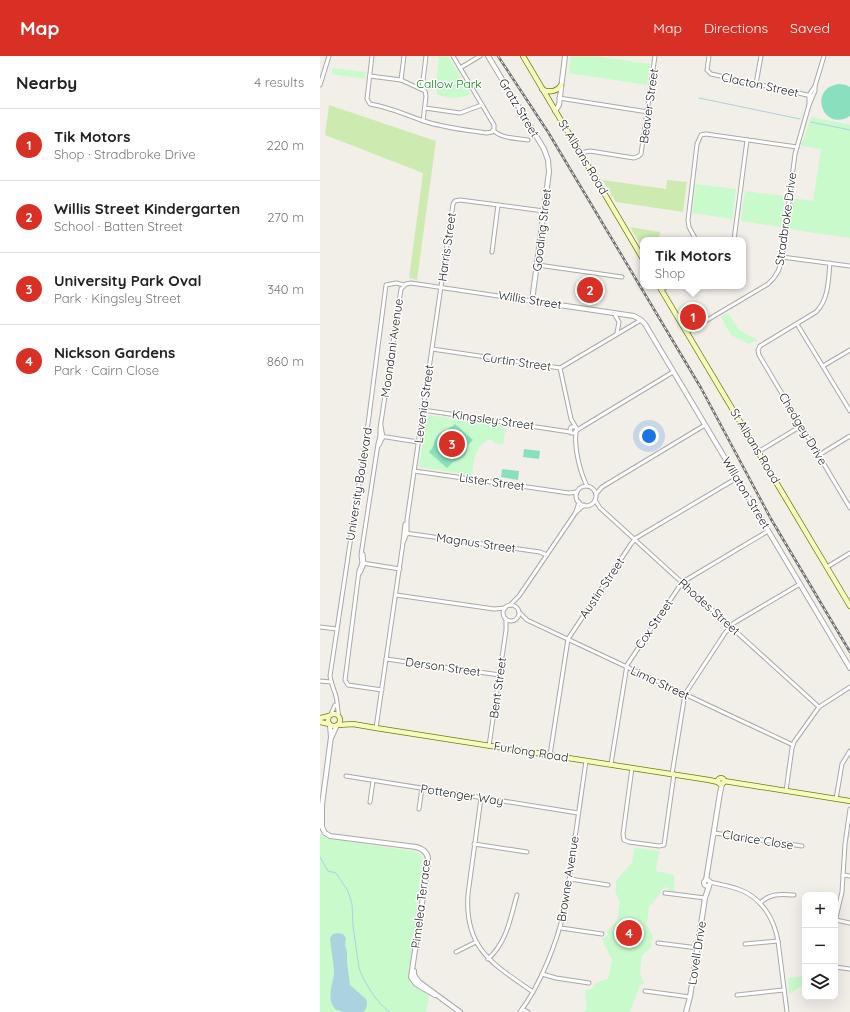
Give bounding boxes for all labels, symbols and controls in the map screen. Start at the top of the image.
text: Map [20,16,59,40]
text: Map [653,19,682,37]
text: Directions [704,19,768,37]
text: Saved [790,19,830,37]
street label: Beaver Street [636,67,661,144]
street label: Clacton Street [720,69,800,100]
text: Nearby [16,72,77,93]
text: 4 results [254,74,304,90]
park label: Callow Park [416,76,482,91]
street label: Gratz Street [496,76,543,140]
street label: St Albans Road [555,117,612,197]
text: Tik Motors [54,127,130,146]
text: 1 [26,137,32,153]
text: 220 m [266,137,304,153]
text: Shop · Stradbroke Drive [54,146,196,162]
street label: Stradbroke Drive [772,171,799,266]
street label: Gooding Street [529,188,554,272]
text: Willis Street Kindergarten [54,199,240,218]
text: 2 [25,209,33,225]
text: 270 m [267,209,304,225]
street label: Harris Street [434,212,459,282]
text: School · Batten Street [54,218,183,234]
popup [640,237,746,289]
text: Tik Motors [655,246,731,265]
text: Shop [655,265,685,281]
text: University Park Oval [54,271,202,290]
pin: 2 [577,275,603,305]
text: 3 [26,281,32,297]
text: 340 m [267,281,304,297]
street label: Willis Street [497,287,563,312]
text: Park · Kingsley Street [54,290,181,306]
street label: Moondani Avenue [377,297,406,398]
pin: 1 [680,302,706,332]
text: Nickson Gardens [54,343,175,362]
street label: Curtin Street [482,349,552,374]
text: 4 [25,353,33,369]
text: 860 m [267,353,304,369]
text: Park · Cairn Close [54,362,159,378]
street label: Levenia Street [411,364,436,444]
street label: Chedgey Drive [776,390,831,468]
street label: Kingsley Street [451,406,535,433]
street label: St Albans Road [727,406,784,486]
street label: University Boulevard [342,426,375,542]
your location [639,426,659,446]
pin: 3 [439,429,465,459]
street label: Willaton Street [719,454,774,531]
street label: Lister Street [458,469,526,494]
street label: Magnus Street [435,530,517,556]
street label: Austin Street [576,555,627,621]
street label: Rhodes Street [675,575,743,638]
street label: Cox Street [631,596,676,651]
street label: Derson Street [404,654,482,679]
street label: Bent Street [486,656,509,720]
street label: Lima Street [628,662,692,703]
street label: Furlong Road [493,738,569,765]
street label: Pottenger Way [420,781,505,808]
street label: Clarice Close [722,827,795,853]
street label: Browne Avenue [553,835,582,923]
street label: Pimelea Terrace [408,858,433,949]
map controls [802,892,838,1000]
button: + [802,892,838,928]
pin: 4 [616,918,642,948]
street label: Lovell Drive [684,920,709,986]
button: − [802,928,838,964]
button: layers [802,964,838,1000]

